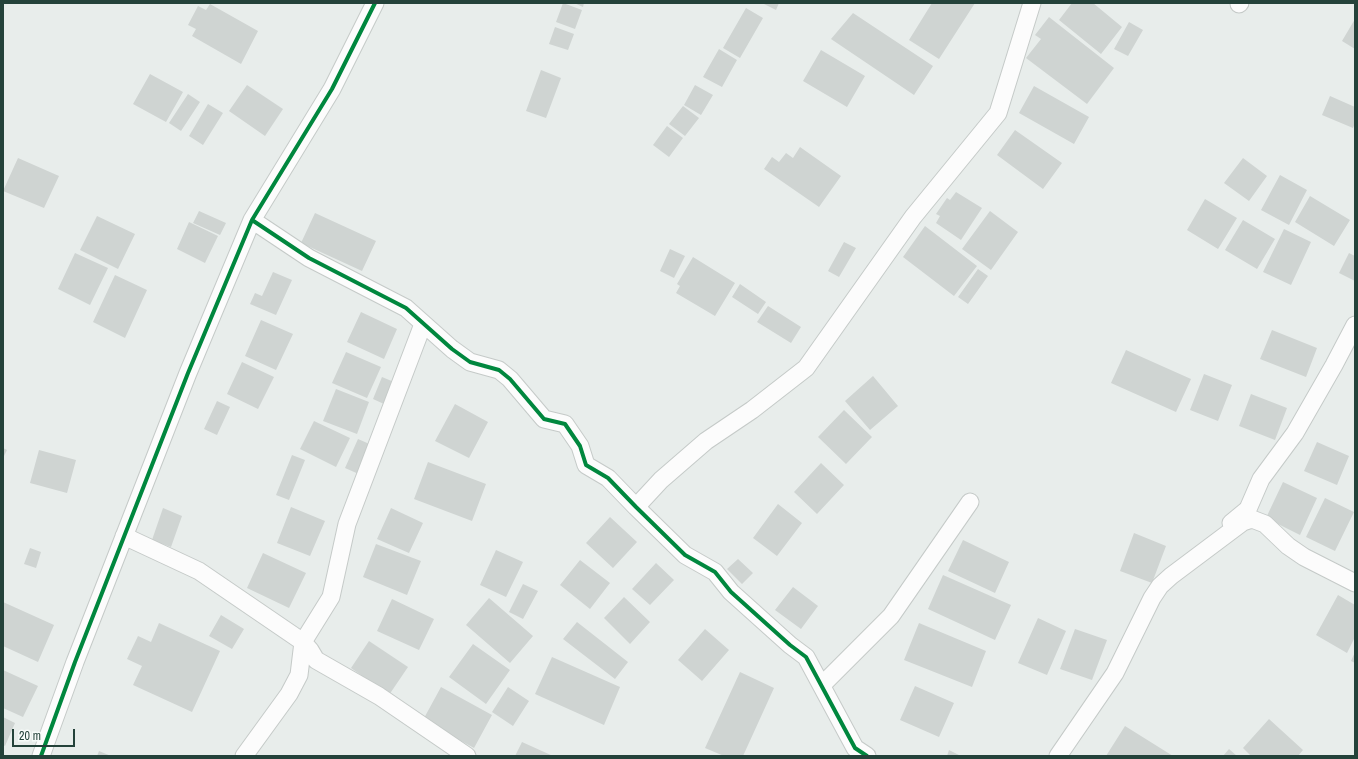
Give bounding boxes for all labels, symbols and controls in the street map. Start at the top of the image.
scale bar [14,721,77,747]
text: 20 m [19,728,41,744]

